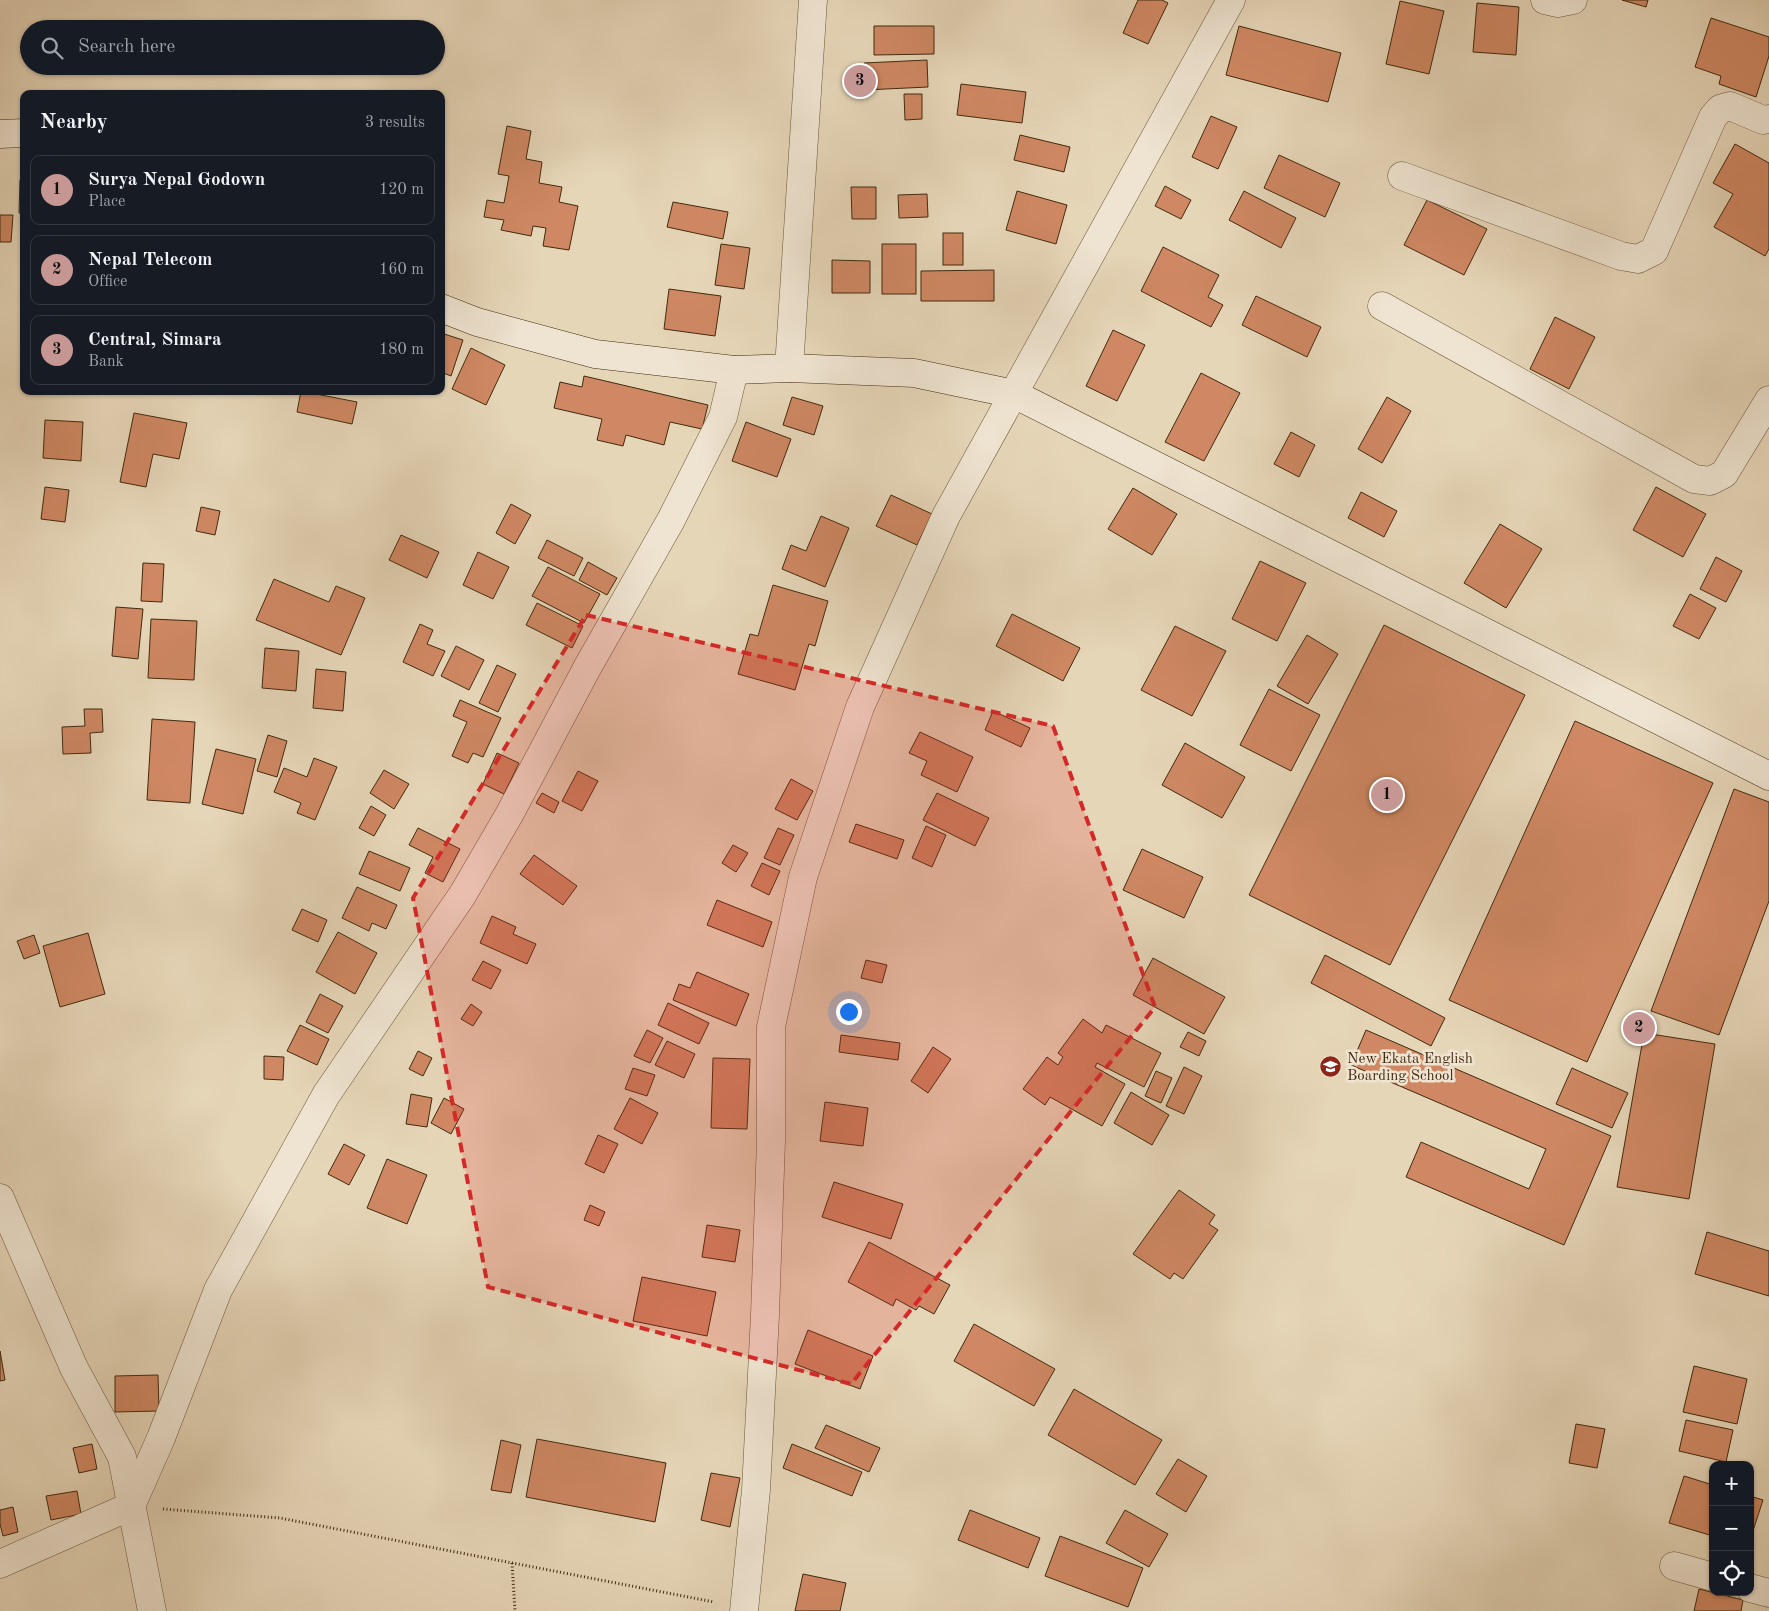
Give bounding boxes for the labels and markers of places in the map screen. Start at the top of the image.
pin: 3 [844,62,876,100]
pin: 1 [1371,776,1403,814]
pin: 2 [1623,1009,1655,1047]
place label: New Ekata English Boarding School [1347,1052,1473,1084]
school or university icon: New Ekata English Boarding School [1319,1055,1343,1079]

